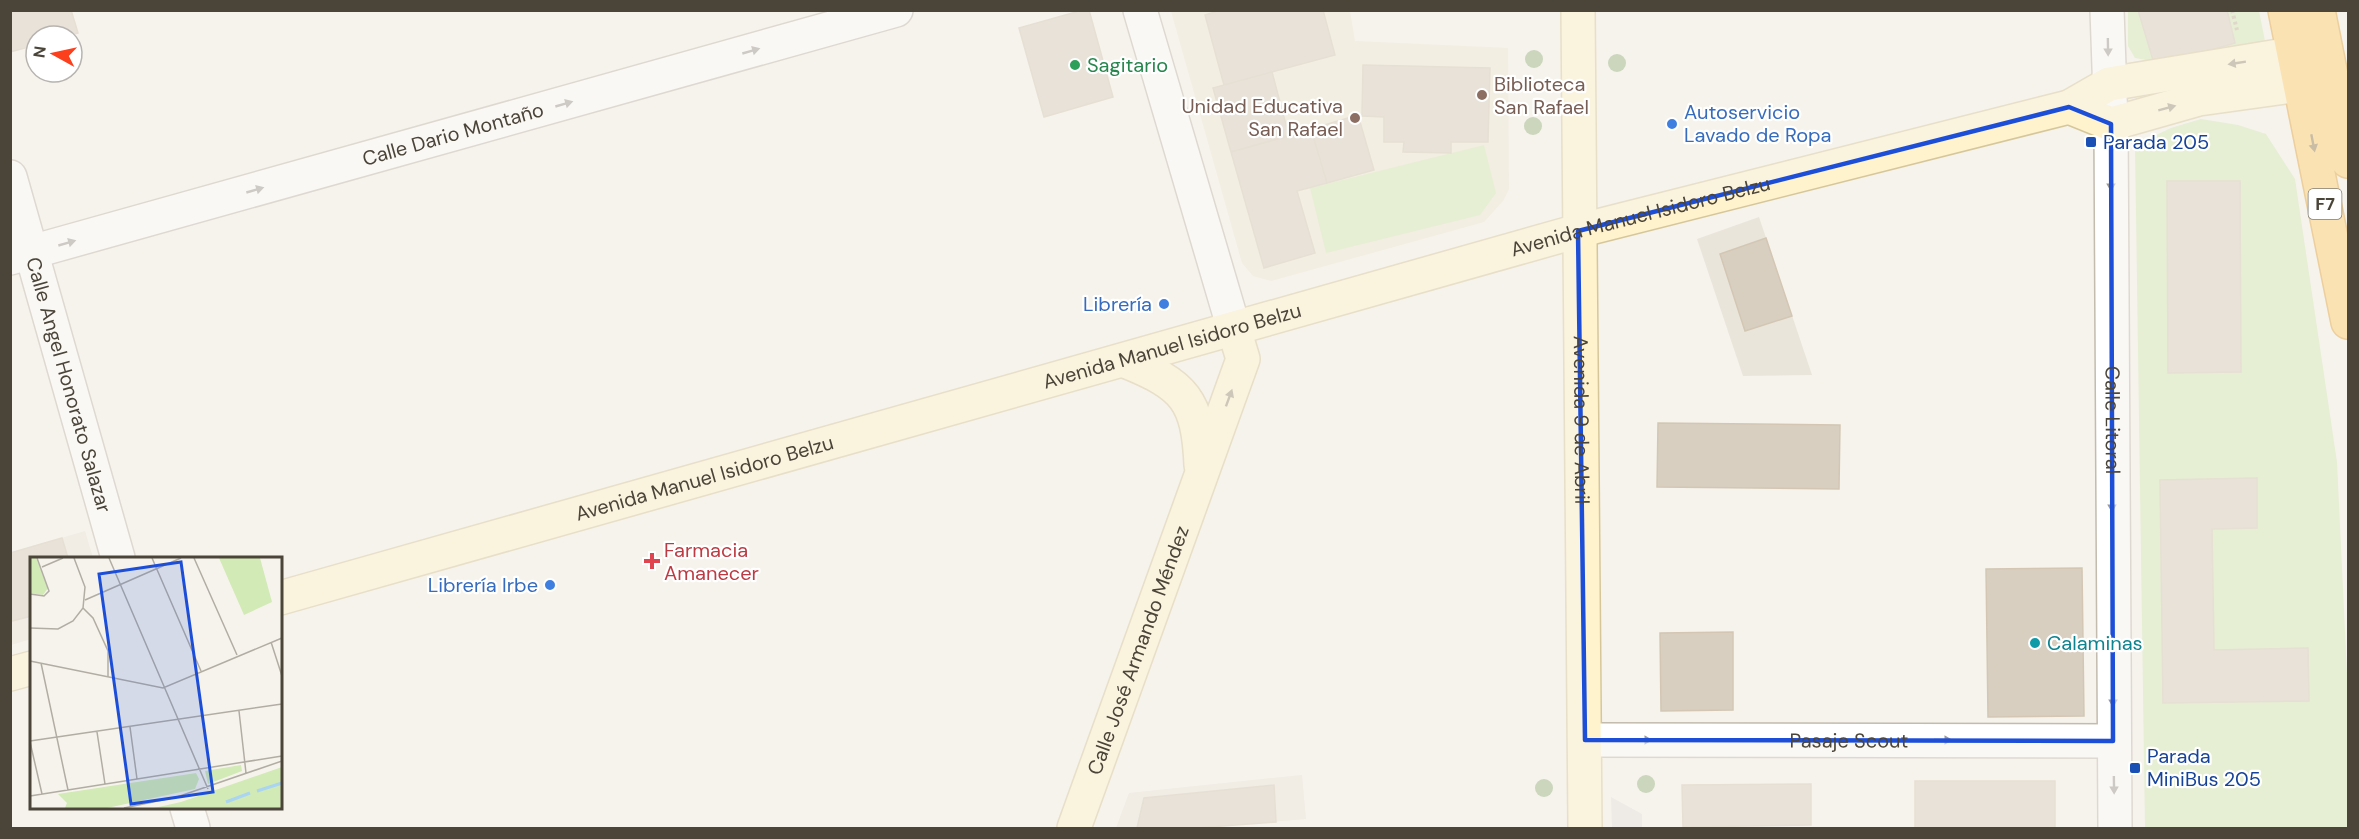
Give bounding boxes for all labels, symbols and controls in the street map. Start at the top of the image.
north arrow [24,24,84,84]
one-way arrow [2103,38,2113,57]
text: N [28,45,51,59]
one-way arrow [743,46,761,55]
place label: Sagitario [1087,52,1168,78]
marker: Sagitario [1068,58,1082,72]
one-way arrow [2227,59,2246,68]
place label: Biblioteca San Rafael [1494,71,1589,120]
marker: Biblioteca San Rafael [1475,88,1489,102]
place label: Unidad Educativa San Rafael [1181,93,1343,142]
street label: Calle Dario Montaño [359,96,547,172]
one-way arrow [555,98,573,108]
place label: Autoservicio Lavado de Ropa [1684,99,1831,148]
one-way arrow [2158,103,2176,112]
marker: Unidad Educativa San Rafael [1348,111,1362,125]
marker: Autoservicio Lavado de Ropa [1665,117,1679,131]
place label: Parada 205 [2103,129,2209,155]
one-way arrow [2309,134,2318,153]
marker: Parada 205 [2084,135,2098,149]
street label: Avenida Manuel Isidoro Belzu [1508,170,1773,262]
one-way arrow [2106,173,2116,192]
one-way arrow [246,185,264,194]
road number: F7 [2308,189,2342,219]
one-way arrow [58,237,76,247]
street label: Calle Angel Honorato Salazar [20,254,117,516]
place label: Librería [1083,291,1152,317]
street label: Avenida Manuel Isidoro Belzu [1040,297,1304,395]
marker: Librería [1157,297,1171,311]
street label: Avenida 9 de Abril [1568,336,1595,504]
street label: Calle Litoral [2099,366,2126,474]
one-way arrow [1224,389,1234,407]
street label: Avenida Manuel Isidoro Belzu [572,429,837,527]
one-way arrow [2107,494,2117,513]
street label: Calle José Armando Méndez [1081,522,1195,778]
place label: Farmacia Amanecer [664,537,759,586]
marker: Farmacia Amanecer [645,554,659,568]
inset map [30,557,282,809]
place label: Librería Irbe [428,572,538,598]
marker: Librería Irbe [543,578,557,592]
place label: Calaminas [2047,630,2143,656]
marker: Calaminas [2028,636,2042,650]
one-way arrow [2108,689,2118,708]
street label: Pasaje Scout [1790,727,1909,754]
one-way arrow [1634,735,1653,745]
one-way arrow [1934,735,1953,745]
place label: Parada MiniBus 205 [2147,743,2261,792]
marker: Parada MiniBus 205 [2128,761,2142,775]
one-way arrow [2110,775,2119,794]

